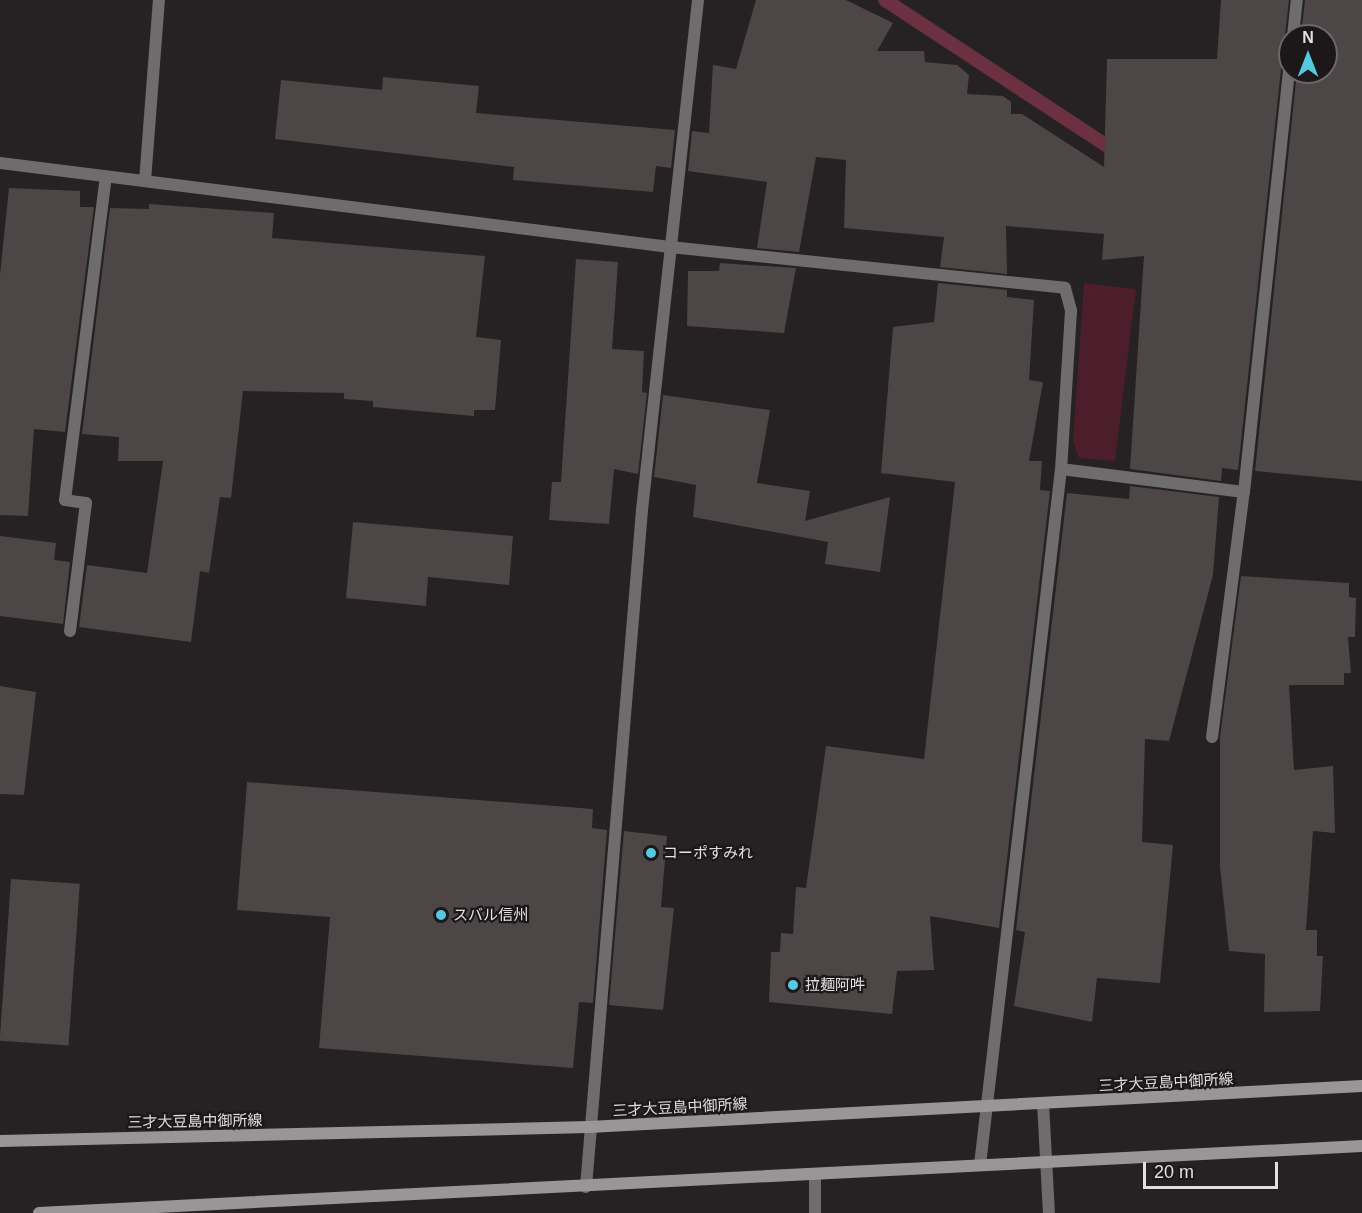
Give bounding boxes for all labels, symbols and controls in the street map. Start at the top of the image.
north arrow [1278,24,1338,84]
text: N [1302,29,1314,46]
place label: コーポすみれ [663,844,753,862]
marker: コーポすみれ [644,846,658,860]
place label: スバル信州 [453,906,528,924]
marker: スバル信州 [434,908,448,922]
place label: 拉麺阿吽 [805,976,865,994]
marker: 拉麺阿吽 [786,978,800,992]
street label: 三才大豆島中御所線 [1098,1069,1234,1095]
street label: 三才大豆島中御所線 [612,1094,748,1120]
street label: 三才大豆島中御所線 [127,1111,263,1131]
scale bar [1146,1150,1281,1188]
text: 20 m [1154,1162,1194,1182]

